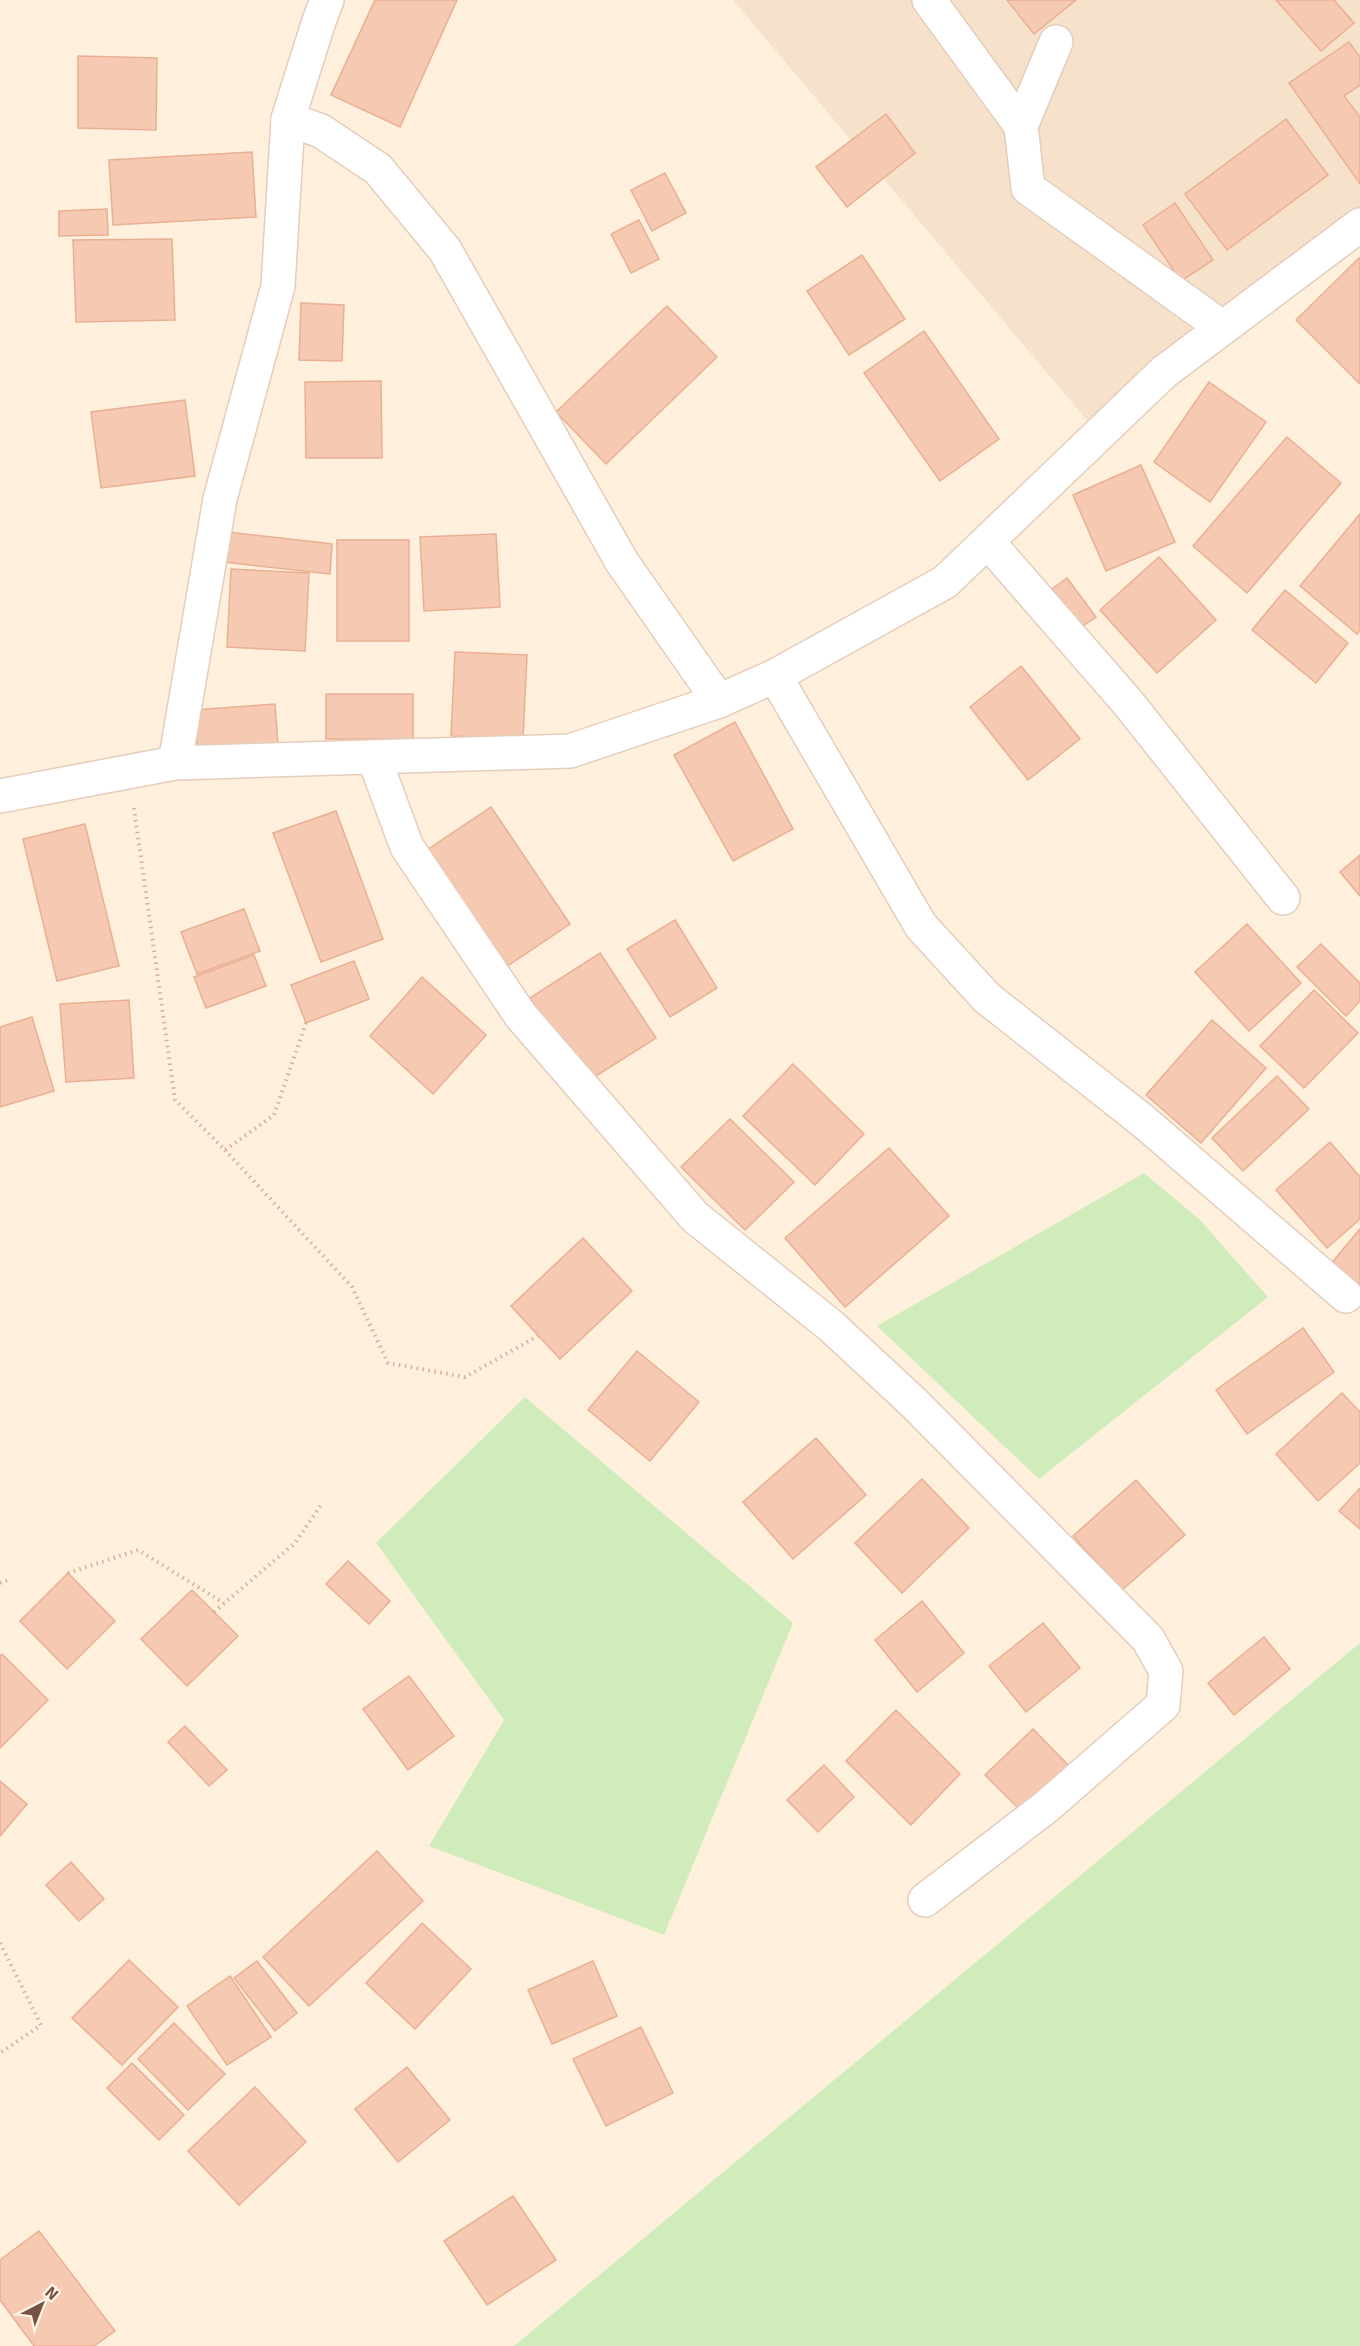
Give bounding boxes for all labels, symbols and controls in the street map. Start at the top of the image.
north arrow [12,2274,72,2334]
text: N [41,2282,62,2305]

